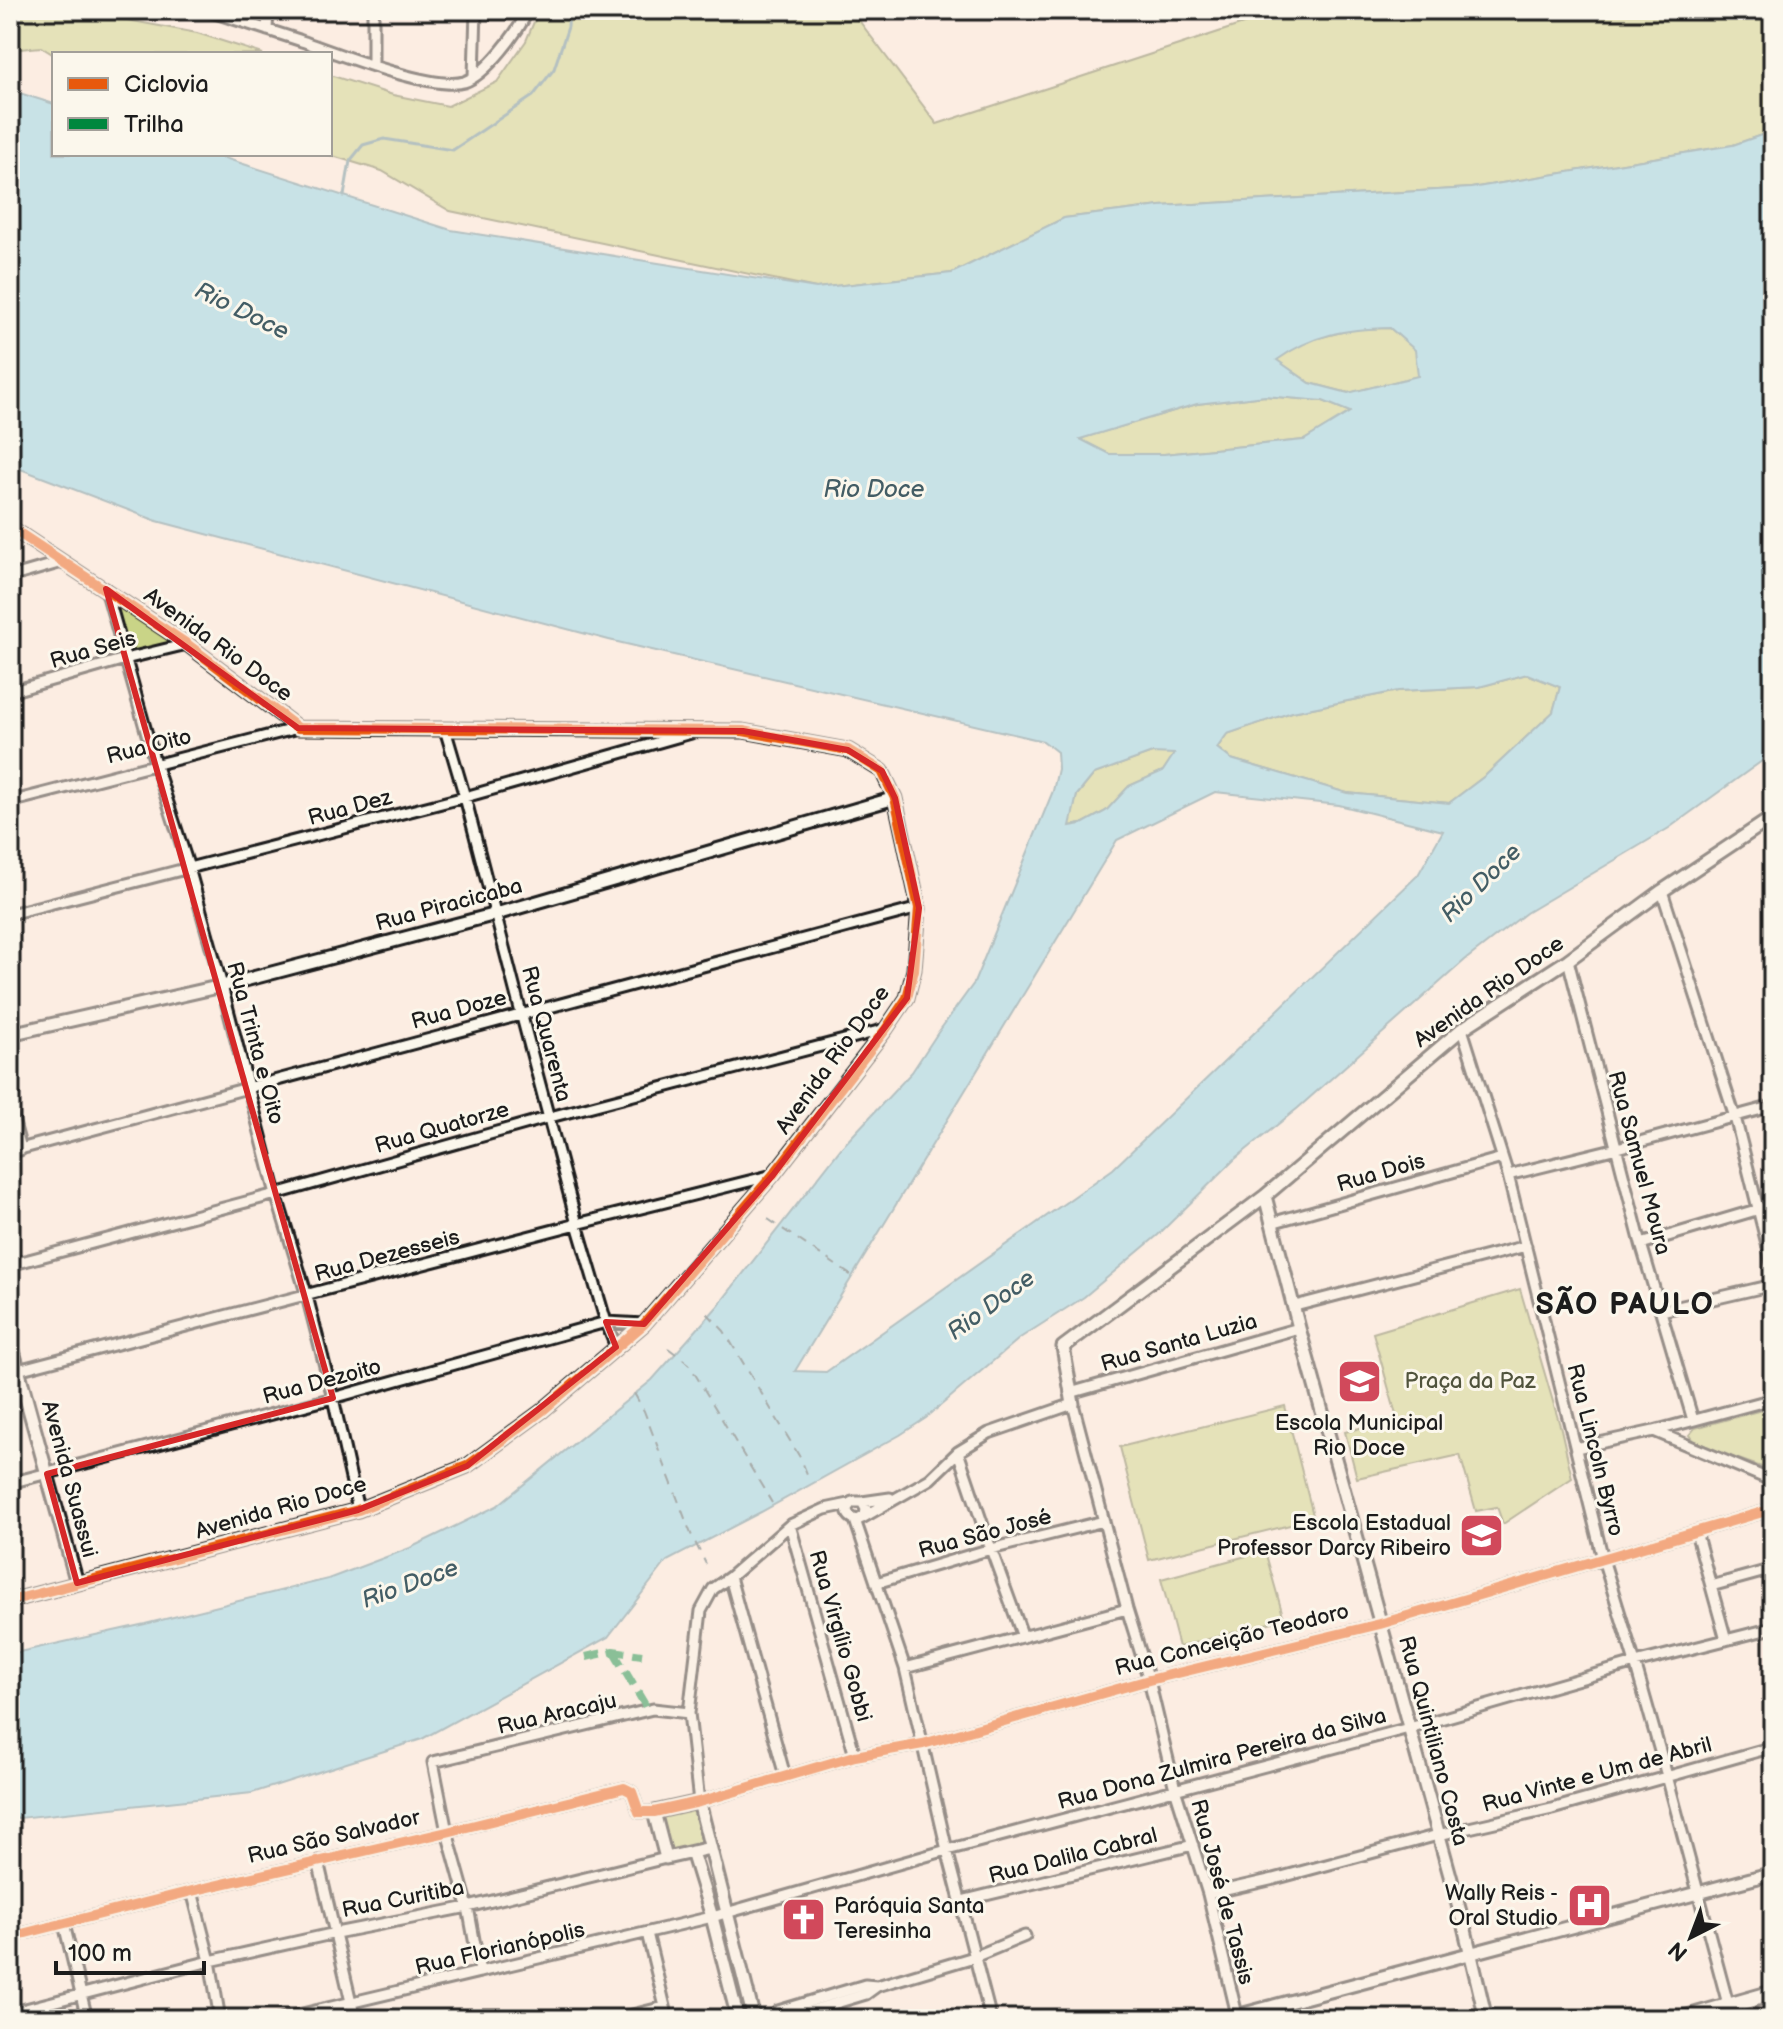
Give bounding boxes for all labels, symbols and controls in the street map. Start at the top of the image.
legend [52,52,332,156]
text: Ciclovia [124,70,209,99]
text: Trilha [124,110,184,139]
water label: Rio Doce [190,276,294,346]
water label: Rio Doce [824,475,924,504]
street label: Avenida Rio Doce [138,582,298,708]
street label: Rua Seis [47,625,139,675]
street label: Rua Oito [104,723,194,771]
street label: Rua Dez [305,784,395,832]
water label: Rio Doce [1435,837,1527,928]
street label: Rua Piracicaba [373,872,525,938]
street label: Avenida Rio Doce [1409,930,1569,1054]
street label: Rua Trinta e Oito [220,959,290,1127]
street label: Rua Quarenta [515,963,577,1105]
street label: Avenida Rio Doce [770,980,896,1140]
street label: Rua Doze [408,984,510,1036]
street label: Rua Samuel Moura [1601,1068,1677,1258]
street label: Rua Quatorze [372,1096,512,1160]
street label: Rua Dois [1334,1148,1428,1198]
street label: Rua Dezesseis [311,1224,463,1288]
water label: Rio Doce [942,1264,1040,1346]
district label: SÃO PAULO [1535,1285,1715,1323]
street label: Rua Santa Luzia [1098,1308,1260,1378]
street label: Rua Dezoito [260,1353,384,1411]
school or university icon: Escola Municipal Rio Doce [1335,1358,1383,1406]
street label: Rua Lincoln Byrro [1561,1361,1629,1539]
park label: Praça da Paz [1405,1368,1536,1395]
street label: Avenida Suassui [35,1397,103,1561]
place label: Escola Municipal Rio Doce [1275,1410,1443,1462]
street label: Avenida Rio Doce [192,1471,370,1545]
street label: Rua São José [915,1503,1055,1565]
place label: Escola Estadual Professor Darcy Ribeiro [1217,1510,1451,1562]
school or university icon: Escola Estadual Professor Darcy Ribeiro [1458,1512,1506,1560]
street label: Rua Virgílio Gobbi [803,1547,877,1725]
water label: Rio Doce [358,1553,462,1615]
street label: Rua Conceição Teodoro [1112,1598,1352,1682]
street label: Rua Quintiliano Costa [1392,1633,1474,1849]
street label: Rua Aracaju [495,1687,619,1741]
street label: Rua Dona Zulmira Pereira da Silva [1055,1702,1389,1816]
street label: Rua Vinte e Um de Abril [1479,1731,1715,1819]
street label: Rua José de Tassis [1184,1796,1260,1988]
street label: Rua São Salvador [245,1804,424,1870]
street label: Rua Dalila Cabral [986,1822,1160,1890]
street label: Rua Curitiba [340,1874,466,1924]
place label: Wally Reis - Oral Studio [1445,1880,1558,1932]
hospital icon: Wally Reis - Oral Studio [1565,1882,1613,1930]
place label: Paróquia Santa Teresinha [834,1893,984,1945]
church icon: Paróquia Santa Teresinha [779,1895,827,1943]
north arrow [1651,1897,1731,1977]
street label: Rua Florianópolis [413,1916,588,1982]
scale bar [56,1925,204,1975]
text: N [1663,1935,1694,1966]
text: 100 m [68,1939,132,1968]

